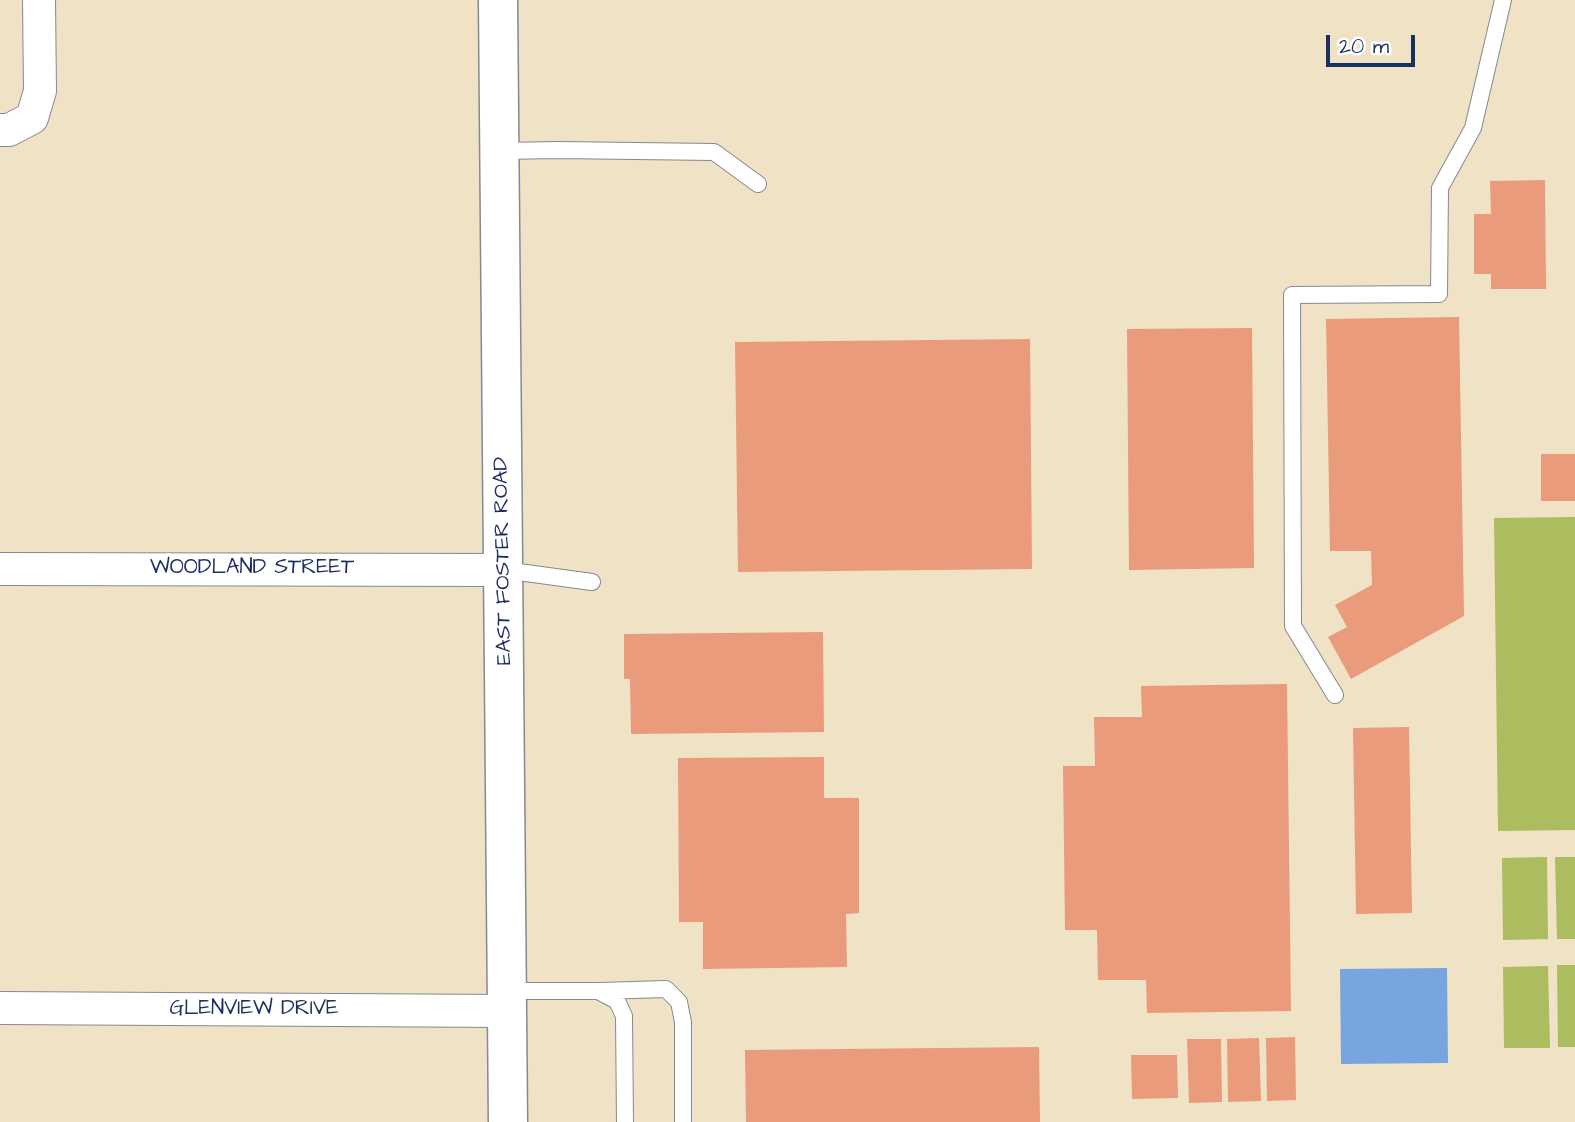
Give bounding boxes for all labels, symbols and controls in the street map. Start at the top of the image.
scale bar [1330,21,1419,65]
text: 20 m [1339,32,1389,61]
street label: EAST FOSTER ROAD [490,457,518,665]
street label: WOODLAND STREET [150,556,354,582]
street label: GLENVIEW DRIVE [170,997,338,1023]

